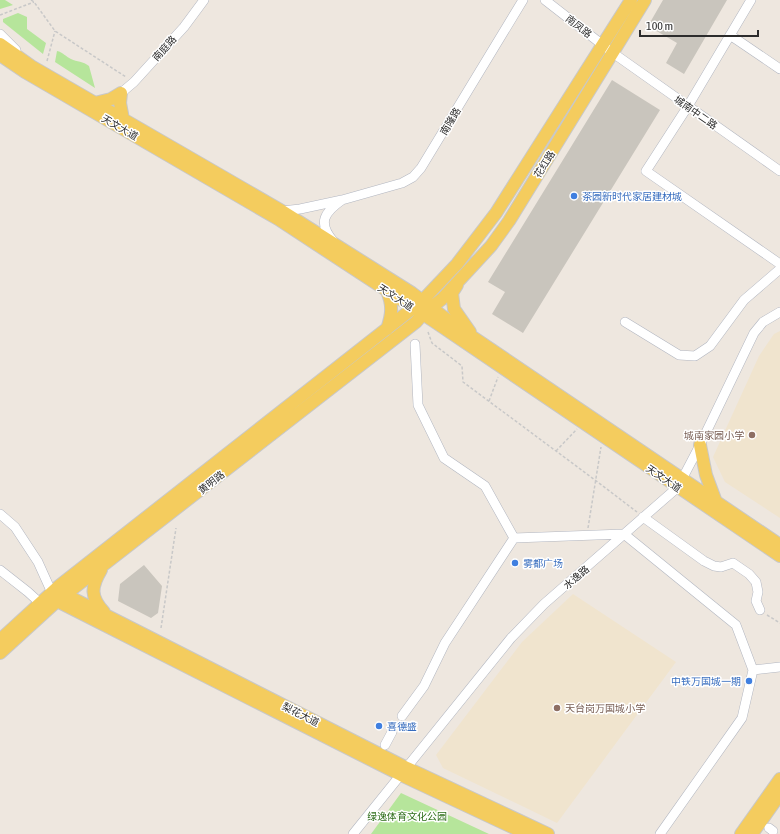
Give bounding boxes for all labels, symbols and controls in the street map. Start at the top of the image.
scale bar [640,12,758,38]
street label: 南凤路 [563,13,594,40]
text: 100 m [646,19,673,33]
street label: 南庭路 [150,34,178,63]
street label: 城南中二路 [672,94,719,131]
street label: 南隆路 [438,106,463,137]
street label: 天文大道 [100,113,140,142]
street label: 花红路 [532,149,557,180]
marker: 茶园新时代家居建材城 [569,191,579,201]
place label: 茶园新时代家居建材城 [582,191,682,202]
street label: 天文大道 [376,282,416,313]
place label: 城南家园小学 [684,430,744,441]
marker: 城南家园小学 [747,430,757,440]
street label: 天文大道 [644,463,683,494]
street label: 黄明路 [196,469,227,496]
marker: 雾都广场 [510,558,520,568]
place label: 雾都广场 [523,558,563,569]
street label: 水逸路 [561,563,591,591]
place label: 中铁万国城一期 [671,676,741,687]
marker: 中铁万国城一期 [744,676,754,686]
street label: 梨花大道 [280,700,321,728]
marker: 天台岗万国城小学 [552,703,562,713]
place label: 天台岗万国城小学 [565,703,645,714]
marker: 喜德盛 [374,721,384,731]
place label: 喜德盛 [387,721,417,732]
park label: 绿逸体育文化公园 [367,811,447,822]

